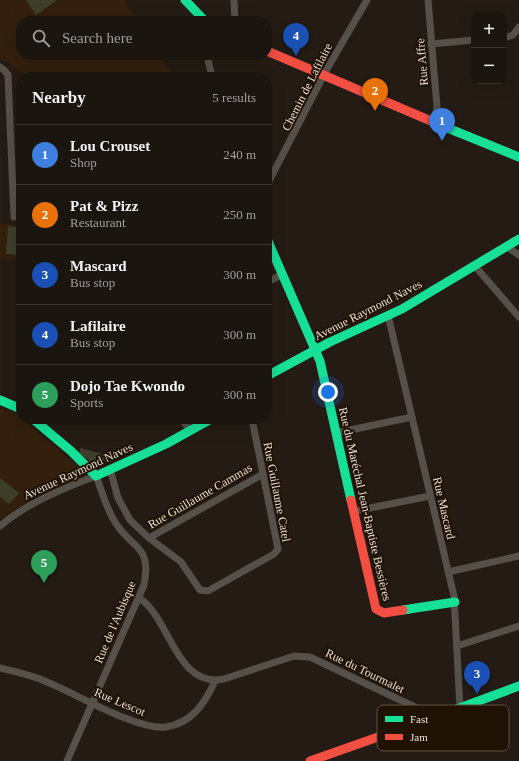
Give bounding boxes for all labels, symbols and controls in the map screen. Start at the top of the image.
map controls [471,12,507,84]
button: + [471,12,507,48]
search box [16,16,272,60]
pin: 4 [283,23,309,56]
icon: search [30,27,52,49]
text: Search here [62,30,132,46]
street label: Rue Affre [413,38,431,86]
street label: Chemin de Lafilaire [279,41,335,133]
button: − [471,48,507,84]
pin: 2 [362,78,388,111]
text: Nearby [32,88,86,107]
text: 5 results [212,90,256,105]
pin: 1 [429,108,455,141]
text: Lou Crouset [70,138,150,154]
text: 1 [42,147,48,162]
text: 240 m [223,147,256,162]
text: Shop [70,155,97,170]
text: Pat & Pizz [70,198,138,214]
text: 2 [42,207,48,222]
text: 250 m [223,207,256,222]
text: Restaurant [70,215,126,230]
text: Mascard [70,258,127,274]
text: 3 [42,267,48,282]
text: 300 m [223,267,256,282]
text: Bus stop [70,275,115,290]
street label: Avenue Raymond Naves [312,277,425,343]
text: Lafilaire [70,318,126,334]
text: 4 [42,327,48,342]
text: 300 m [223,327,256,342]
text: Bus stop [70,335,115,350]
text: Dojo Tae Kwondo [70,378,185,394]
your location [318,382,338,402]
text: 5 [42,387,48,402]
text: 300 m [223,387,256,402]
text: Sports [70,395,103,410]
street label: Rue du Maréchal Jean-Baptiste Bessières [336,406,394,603]
street label: Avenue Raymond Naves [21,439,135,503]
street label: Rue Guillaume Catel [260,441,294,544]
street label: Rue Guillaume Cammas [145,460,255,532]
street label: Rue Mascard [430,475,458,541]
pin: 5 [31,550,57,583]
street label: Rue de l'Aubisque [91,579,139,665]
street label: Rue du Tourmalet [323,646,407,696]
pin: 3 [464,661,490,694]
street label: Rue Lescot [92,685,148,719]
legend [377,705,509,751]
text: Fast [410,713,428,725]
text: Jam [410,731,428,743]

